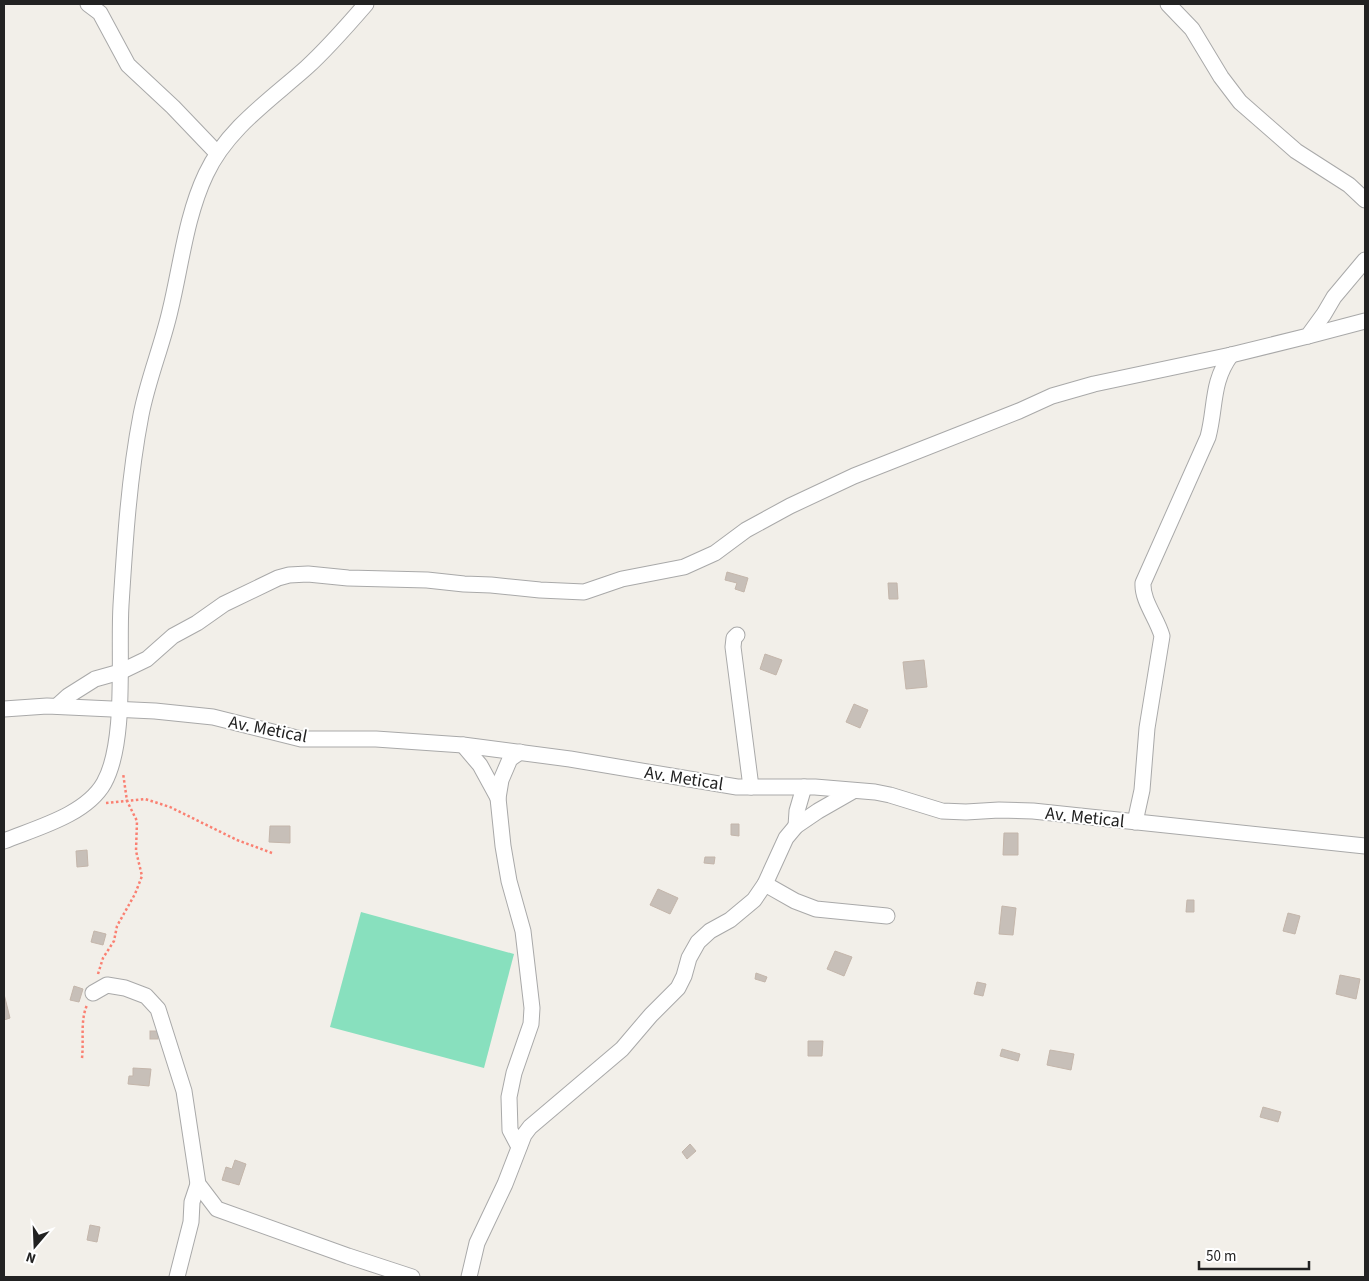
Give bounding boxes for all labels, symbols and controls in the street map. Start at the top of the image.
street label: Av. Metical [226,710,309,749]
street label: Av. Metical [643,760,725,797]
street label: Av. Metical [1044,801,1126,834]
north arrow [10,1221,60,1271]
scale bar [1199,1238,1309,1270]
text: N [23,1246,39,1268]
text: 50 m [1206,1246,1236,1267]

